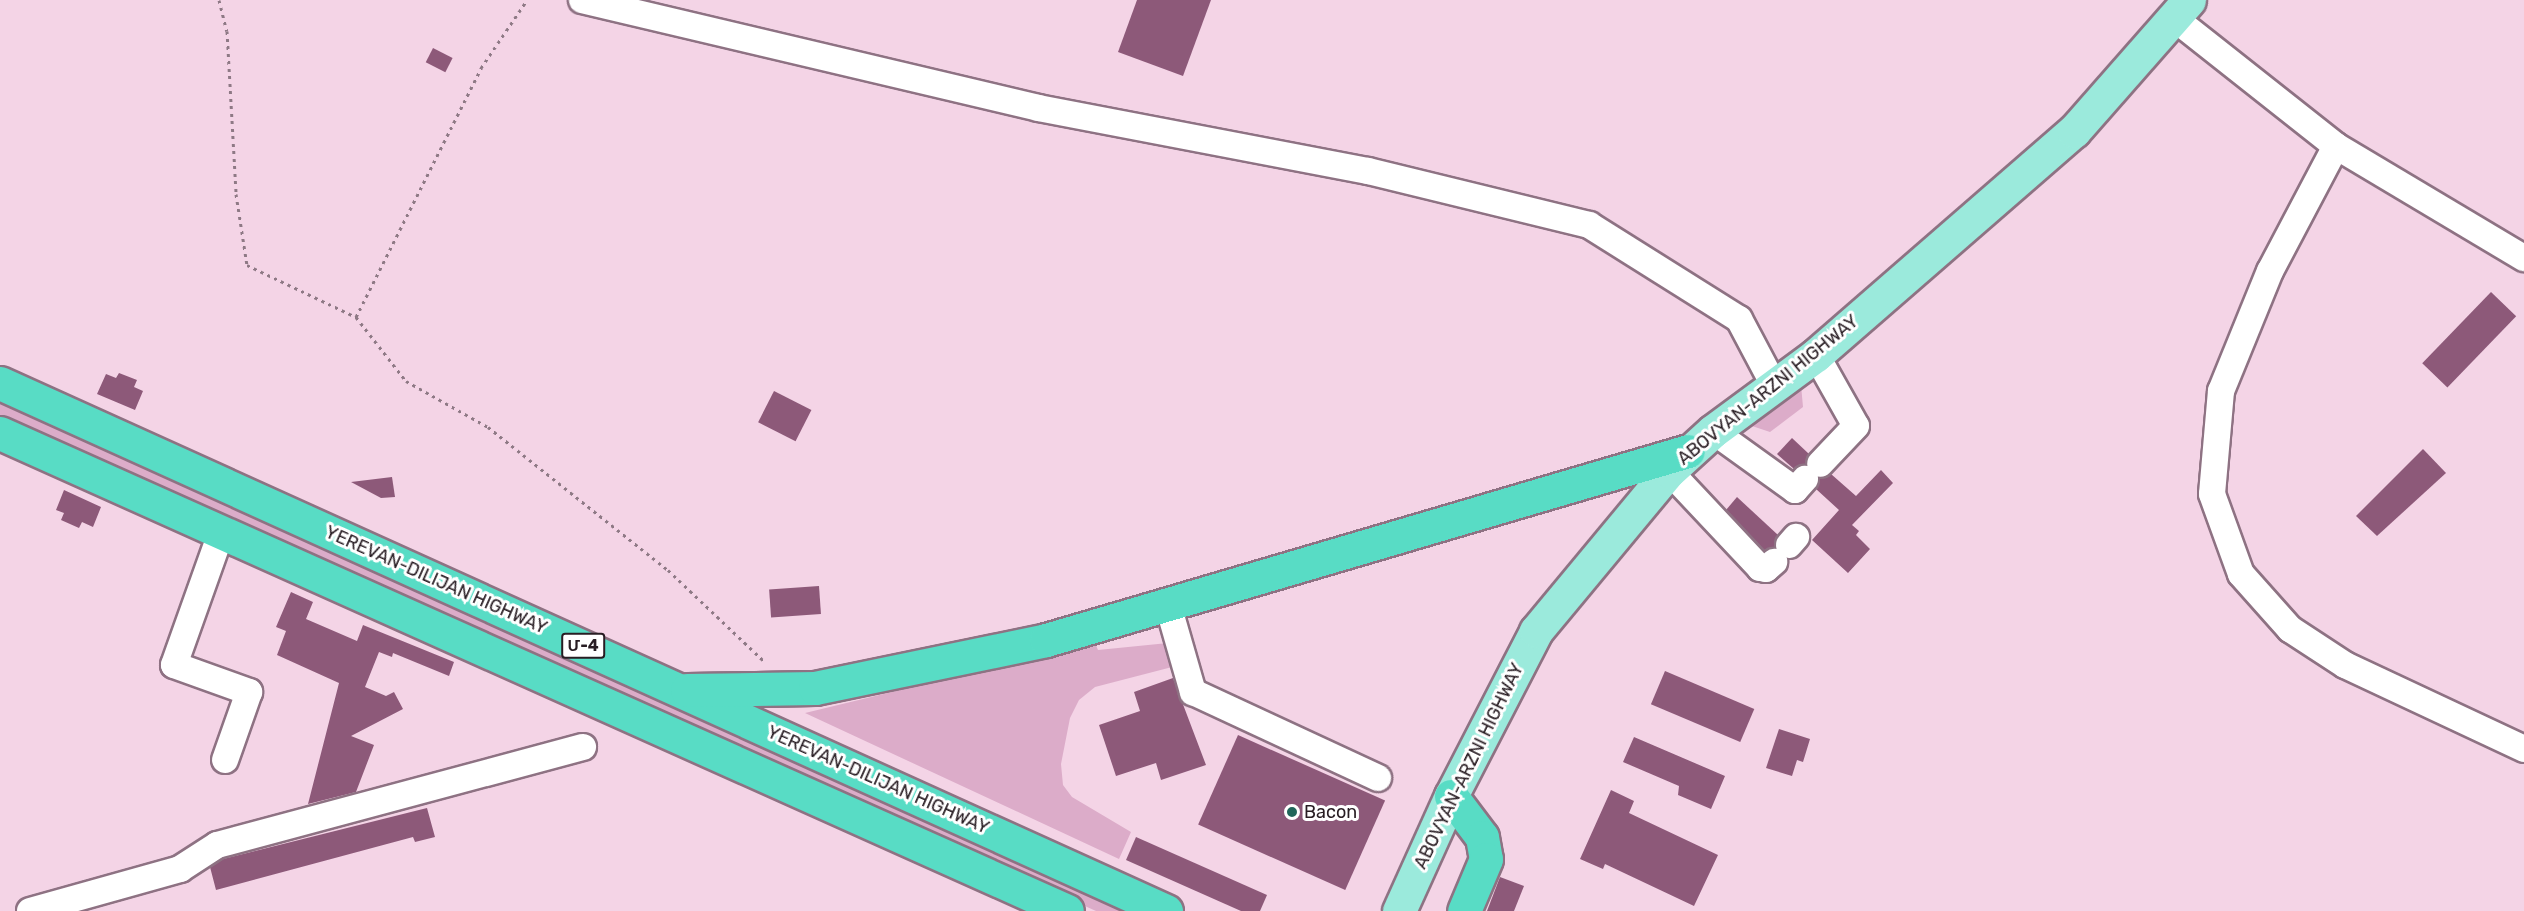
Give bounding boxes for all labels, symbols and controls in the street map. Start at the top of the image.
street label: ABOVYAN-ARZNI HIGHWAY [1673,310,1863,470]
street label: YEREVAN-DILIJAN HIGHWAY [322,521,550,639]
road number: Մ-4 [560,633,606,659]
street label: ABOVYAN-ARZNI HIGHWAY [1410,659,1528,873]
street label: YEREVAN-DILIJAN HIGHWAY [764,721,992,839]
place label: Bacon [1304,801,1357,823]
marker: Bacon [1285,805,1299,819]

